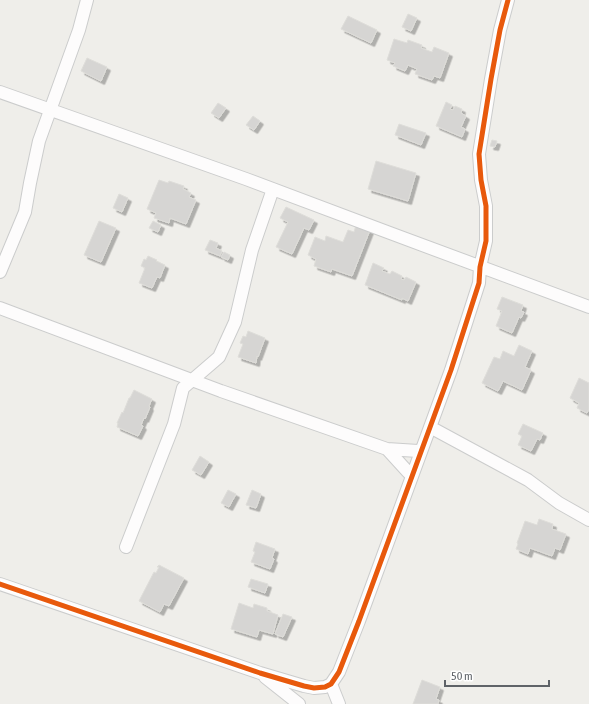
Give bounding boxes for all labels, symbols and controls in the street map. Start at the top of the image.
scale bar [445,662,549,688]
text: 50 m [451,669,473,683]

